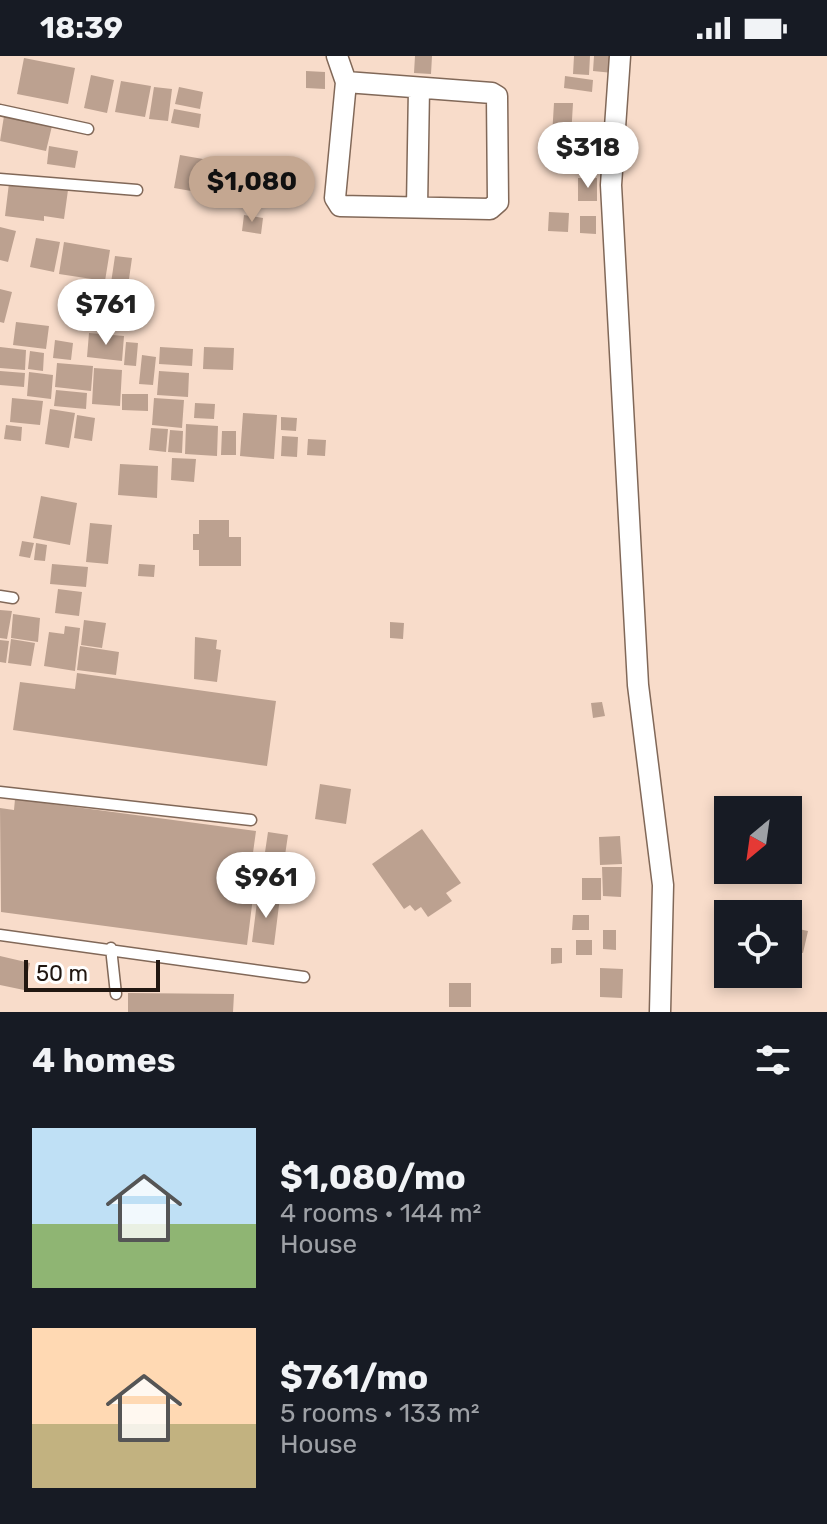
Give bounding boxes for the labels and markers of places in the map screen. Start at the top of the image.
pin: $318 [541,122,635,190]
pin: $1,080 [187,156,317,224]
pin: $761 [59,279,153,347]
pin: $961 [219,852,313,920]

